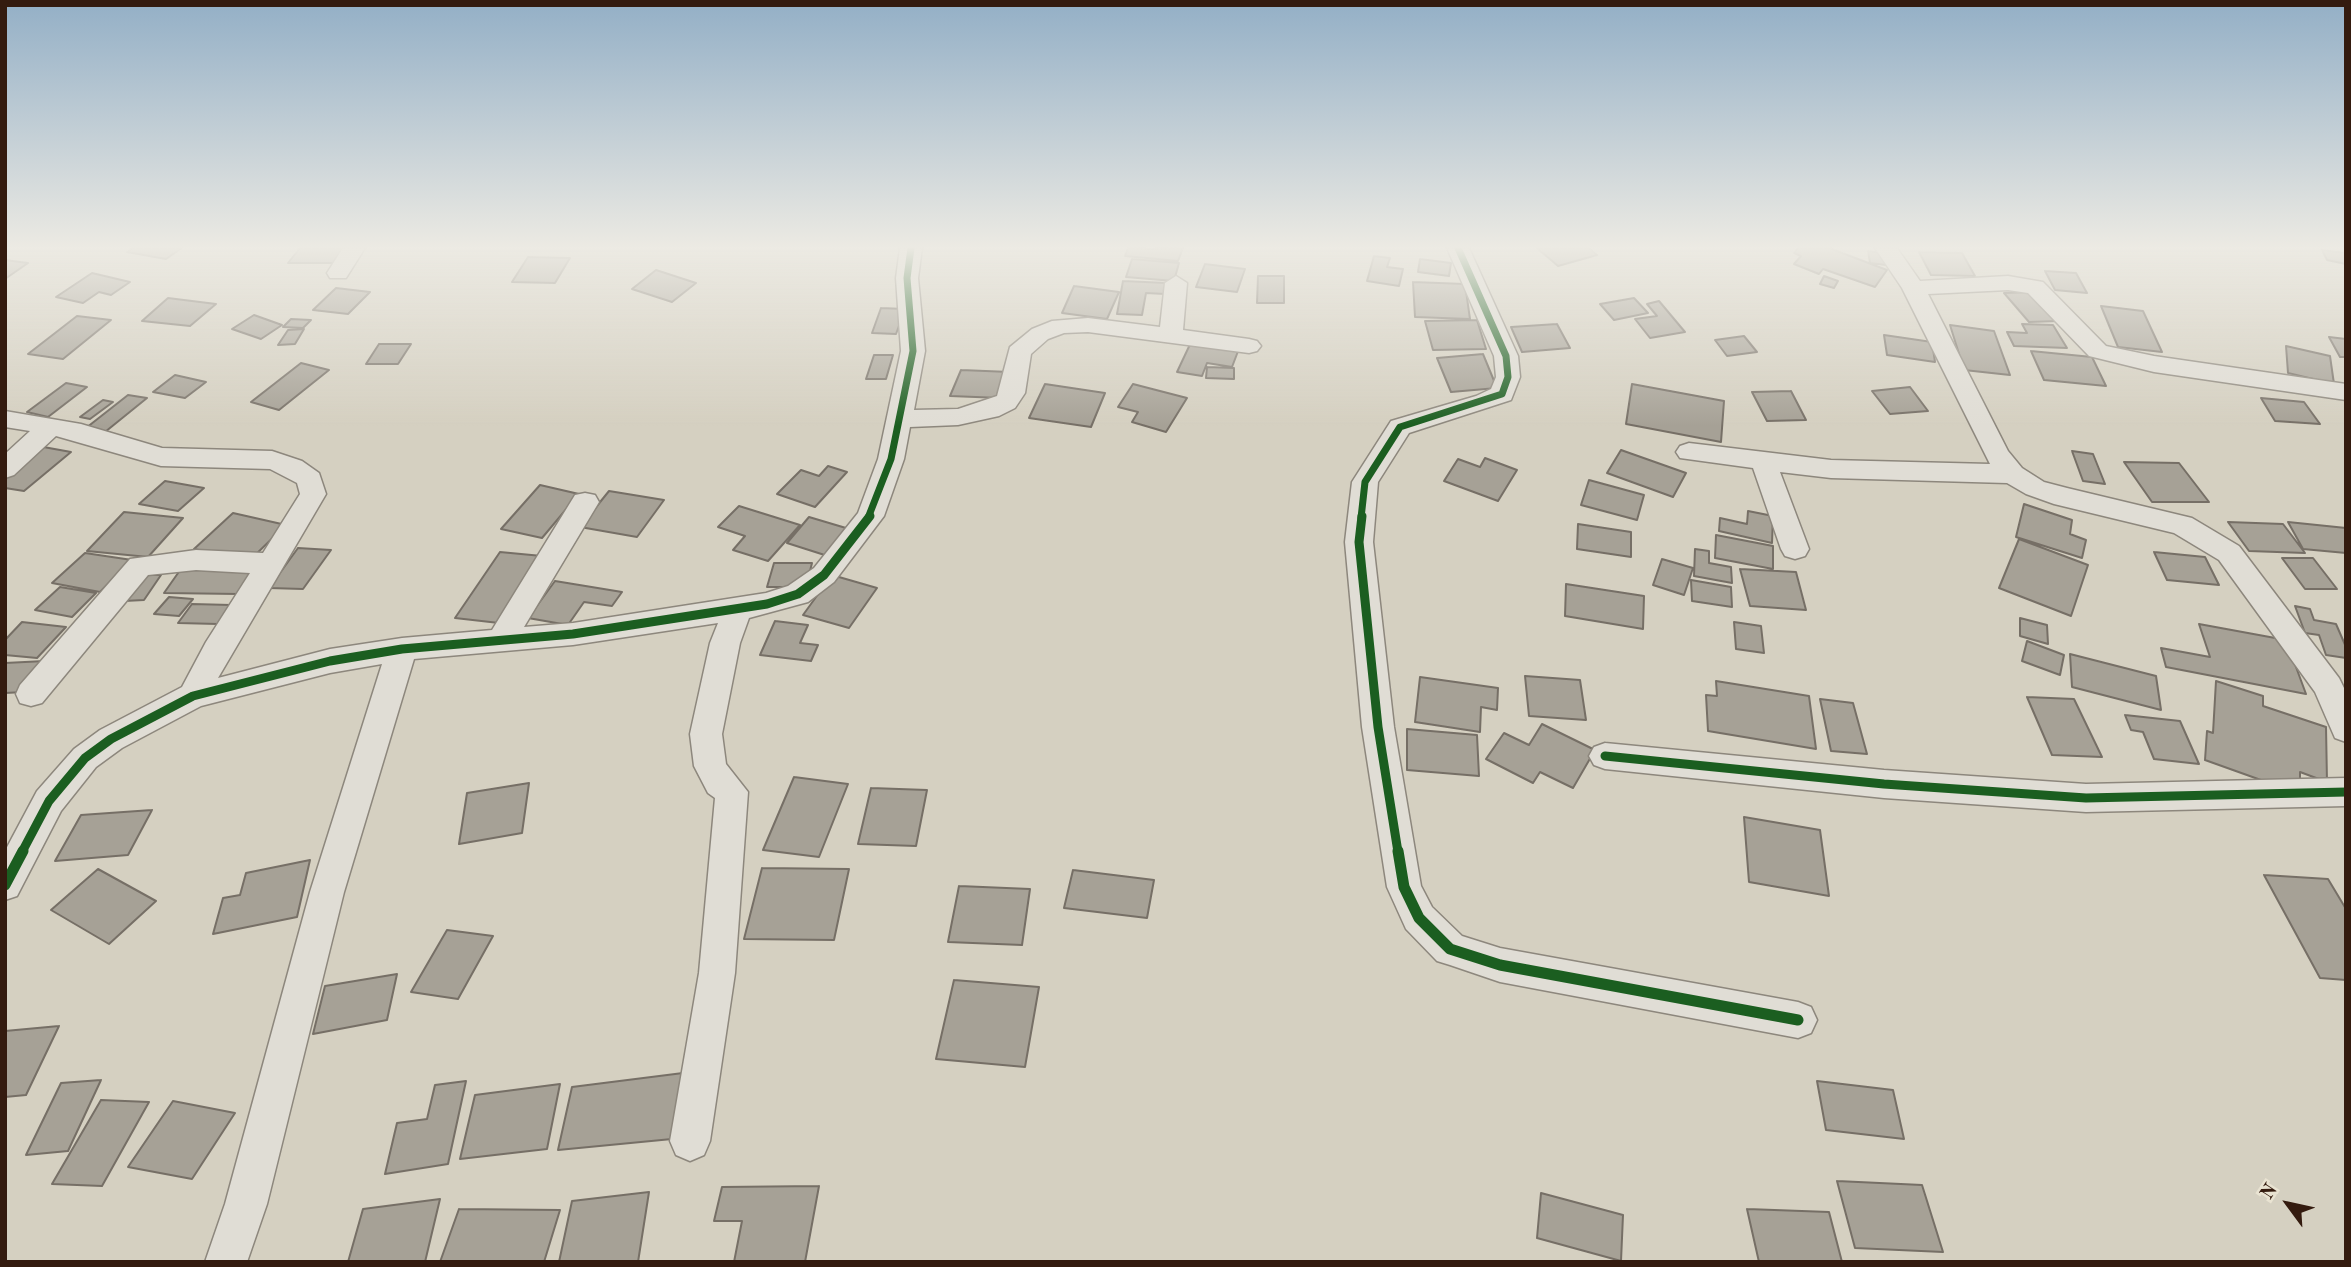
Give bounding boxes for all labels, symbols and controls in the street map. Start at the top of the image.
north arrow [2253,1169,2323,1239]
text: N [2258,1181,2282,1204]

